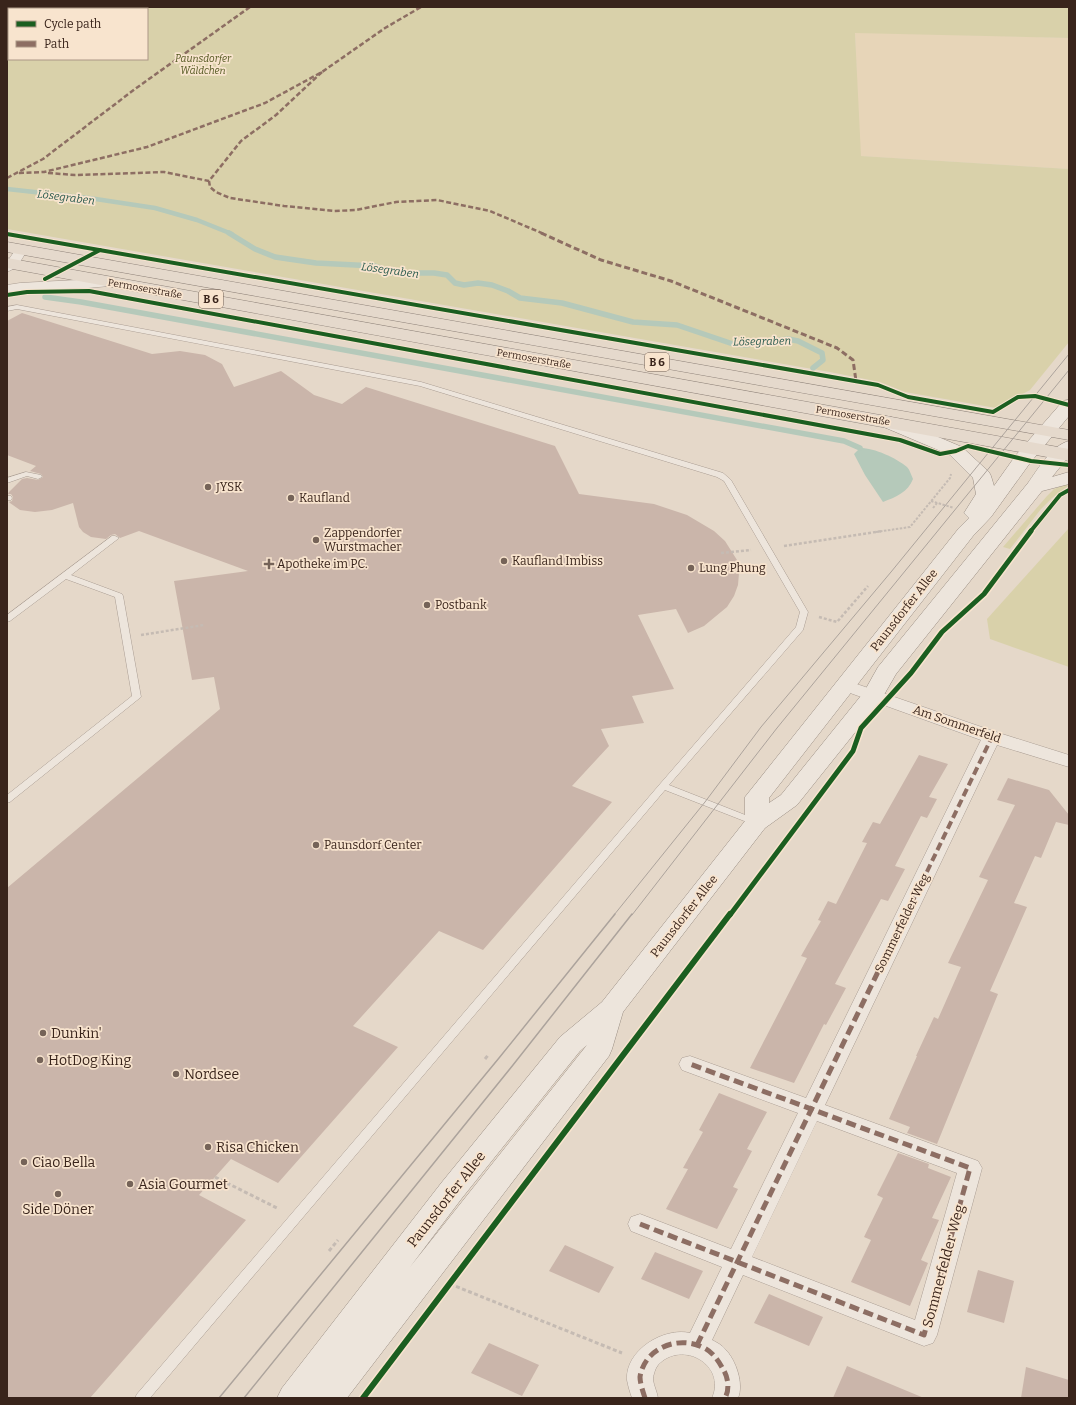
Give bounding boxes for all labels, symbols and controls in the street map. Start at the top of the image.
legend [8,8,148,60]
text: Cycle path [44,17,102,31]
text: Path [44,37,70,51]
park label: Paunsdorfer Wäldchen [175,53,232,77]
water label: Lösegraben [36,187,96,208]
water label: Lösegraben [360,260,420,281]
street label: Permoserstraße [107,277,183,301]
road number: B 6 [199,290,223,308]
water label: Lösegraben [733,334,792,349]
street label: Permoserstraße [496,347,572,371]
road number: B 6 [645,353,669,371]
street label: Permoserstraße [815,404,891,428]
place label: JYSK [215,480,243,494]
marker: JYSK [203,482,213,492]
place label: Kaufland [299,491,350,505]
marker: Kaufland [286,493,296,503]
place label: Zappendorfer Wurstmacher [324,526,402,554]
marker: Zappendorfer Wurstmacher [311,535,321,545]
place label: Kaufland Imbiss [512,554,603,568]
marker: Kaufland Imbiss [499,556,509,566]
place label: Apotheke im PC. [277,557,367,571]
marker: Apotheke im PC. [264,559,274,569]
place label: Lung Phung [699,561,766,575]
marker: Lung Phung [686,563,696,573]
street label: Paunsdorfer Allee [868,566,940,654]
place label: Postbank [435,598,487,612]
marker: Postbank [422,600,432,610]
street label: Am Sommerfeld [911,702,1003,746]
place label: Paunsdorf Center [324,838,422,852]
marker: Paunsdorf Center [311,840,321,850]
street label: Sommerfelder Weg [872,871,932,975]
street label: Paunsdorfer Allee [648,872,720,960]
place label: Dunkin' [51,1025,102,1042]
marker: Dunkin' [38,1028,48,1038]
place label: HotDog King [48,1052,131,1069]
marker: HotDog King [35,1055,45,1065]
place label: Nordsee [184,1066,239,1083]
marker: Nordsee [171,1069,181,1079]
place label: Risa Chicken [216,1139,299,1156]
marker: Risa Chicken [203,1142,213,1152]
street label: Paunsdorfer Allee [404,1148,489,1251]
place label: Ciao Bella [32,1154,96,1171]
marker: Ciao Bella [19,1157,29,1167]
place label: Asia Gourmet [138,1176,228,1193]
marker: Asia Gourmet [125,1179,135,1189]
marker: Side Döner [53,1189,63,1199]
place label: Side Döner [22,1201,94,1218]
street label: Sommerfelder Weg [919,1203,968,1330]

